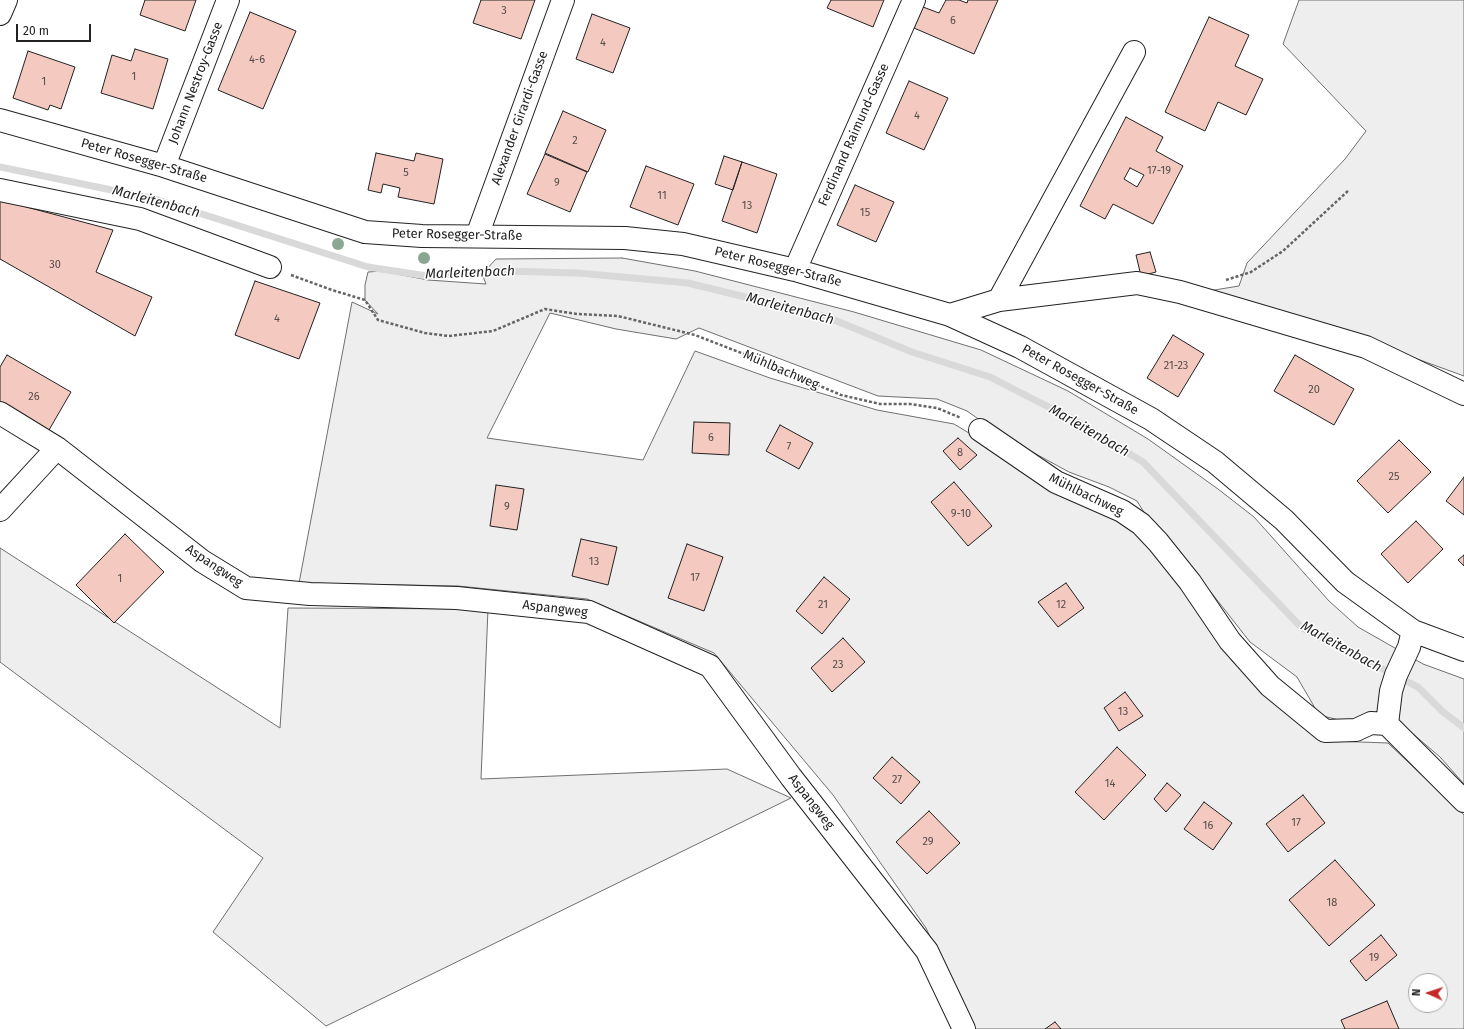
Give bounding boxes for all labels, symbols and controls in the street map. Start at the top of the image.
house number: 3 [501,4,507,18]
house number: 6 [950,14,956,28]
scale bar [18,16,93,42]
street label: Johann Nestroy-Gasse [166,20,226,146]
text: 20 m [23,24,49,38]
house number: 4 [600,36,606,50]
street label: Alexander Girardi-Gasse [489,49,551,187]
house number: 4-6 [249,53,265,67]
street label: Ferdinand Raimund-Gasse [815,61,893,209]
house number: 1 [132,70,136,84]
house number: 1 [42,75,46,89]
house number: 4 [914,109,920,123]
house number: 2 [572,134,578,148]
street label: Peter Rosegger-Straße [79,135,209,187]
house number: 17-19 [1147,164,1171,178]
house number: 5 [403,166,409,180]
house number: 9 [554,176,560,190]
water label: Marleitenbach [110,182,202,222]
house number: 11 [657,189,667,203]
house number: 13 [742,199,752,213]
house number: 15 [860,206,870,220]
street label: Peter Rosegger-Straße [392,226,522,244]
street label: Peter Rosegger-Straße [713,244,843,290]
house number: 30 [49,258,61,272]
water label: Marleitenbach [425,263,515,283]
water label: Marleitenbach [744,289,836,329]
house number: 4 [274,312,280,326]
street label: Peter Rosegger-Straße [1019,342,1141,418]
street label: Mühlbachweg [741,347,821,393]
house number: 21-23 [1164,359,1188,373]
house number: 20 [1308,383,1320,397]
house number: 26 [28,390,40,404]
water label: Marleitenbach [1046,401,1132,461]
house number: 6 [708,431,714,445]
house number: 7 [787,440,791,454]
house number: 8 [957,446,963,460]
street label: Mühlbachweg [1046,470,1126,520]
house number: 25 [1389,470,1399,484]
house number: 9 [504,500,510,514]
house number: 9-10 [951,507,971,521]
street label: Aspangweg [182,541,246,591]
house number: 13 [589,555,599,569]
house number: 17 [690,571,700,585]
house number: 1 [118,572,122,586]
street label: Aspangweg [521,597,589,621]
house number: 21 [818,598,828,612]
house number: 12 [1056,598,1066,612]
water label: Marleitenbach [1298,618,1384,676]
house number: 23 [833,658,843,672]
house number: 13 [1118,705,1128,719]
street label: Aspangweg [785,771,837,833]
house number: 27 [892,773,902,787]
house number: 14 [1105,777,1115,791]
house number: 17 [1291,816,1301,830]
house number: 16 [1203,819,1213,833]
house number: 29 [922,835,934,849]
house number: 18 [1327,896,1337,910]
house number: 19 [1369,951,1379,965]
north arrow [1408,973,1448,1013]
text: N [1410,988,1423,996]

